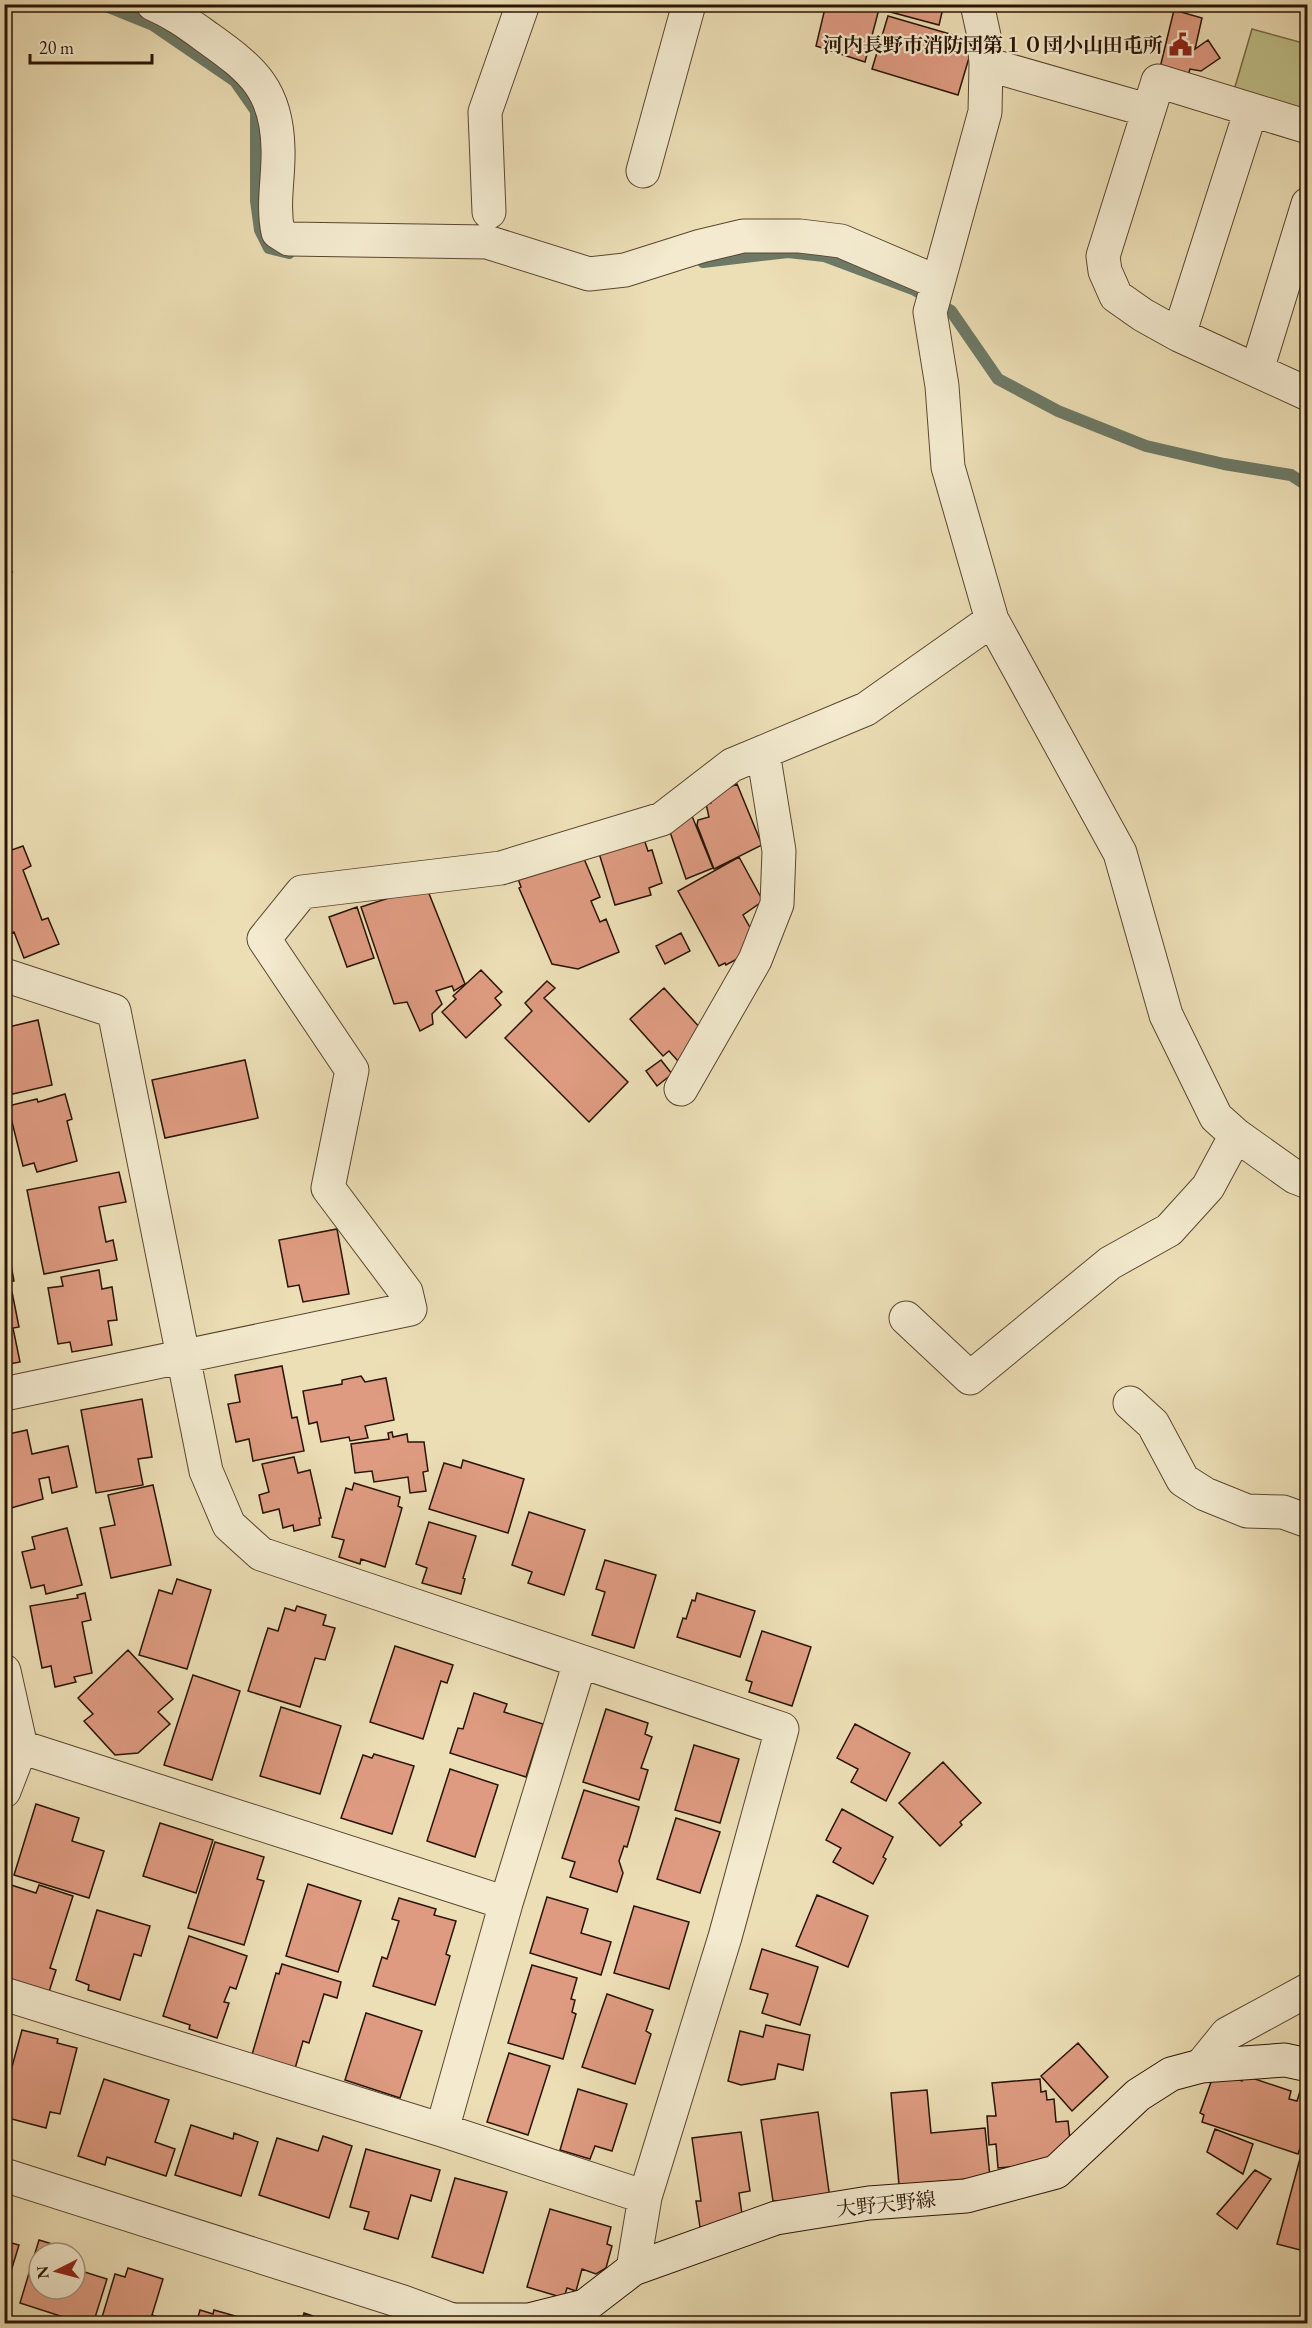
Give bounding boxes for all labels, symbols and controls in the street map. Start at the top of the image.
scale bar [30,27,152,65]
place label: 河内長野市消防団第１０団小山田屯所 [823,32,1163,58]
public building icon: 河内長野市消防団第１０団小山田屯所 [1168,32,1194,58]
text: 20 m [39,36,74,59]
street label: 大野天野線 [835,2186,937,2222]
north arrow [27,2241,87,2301]
text: N [31,2265,54,2280]

